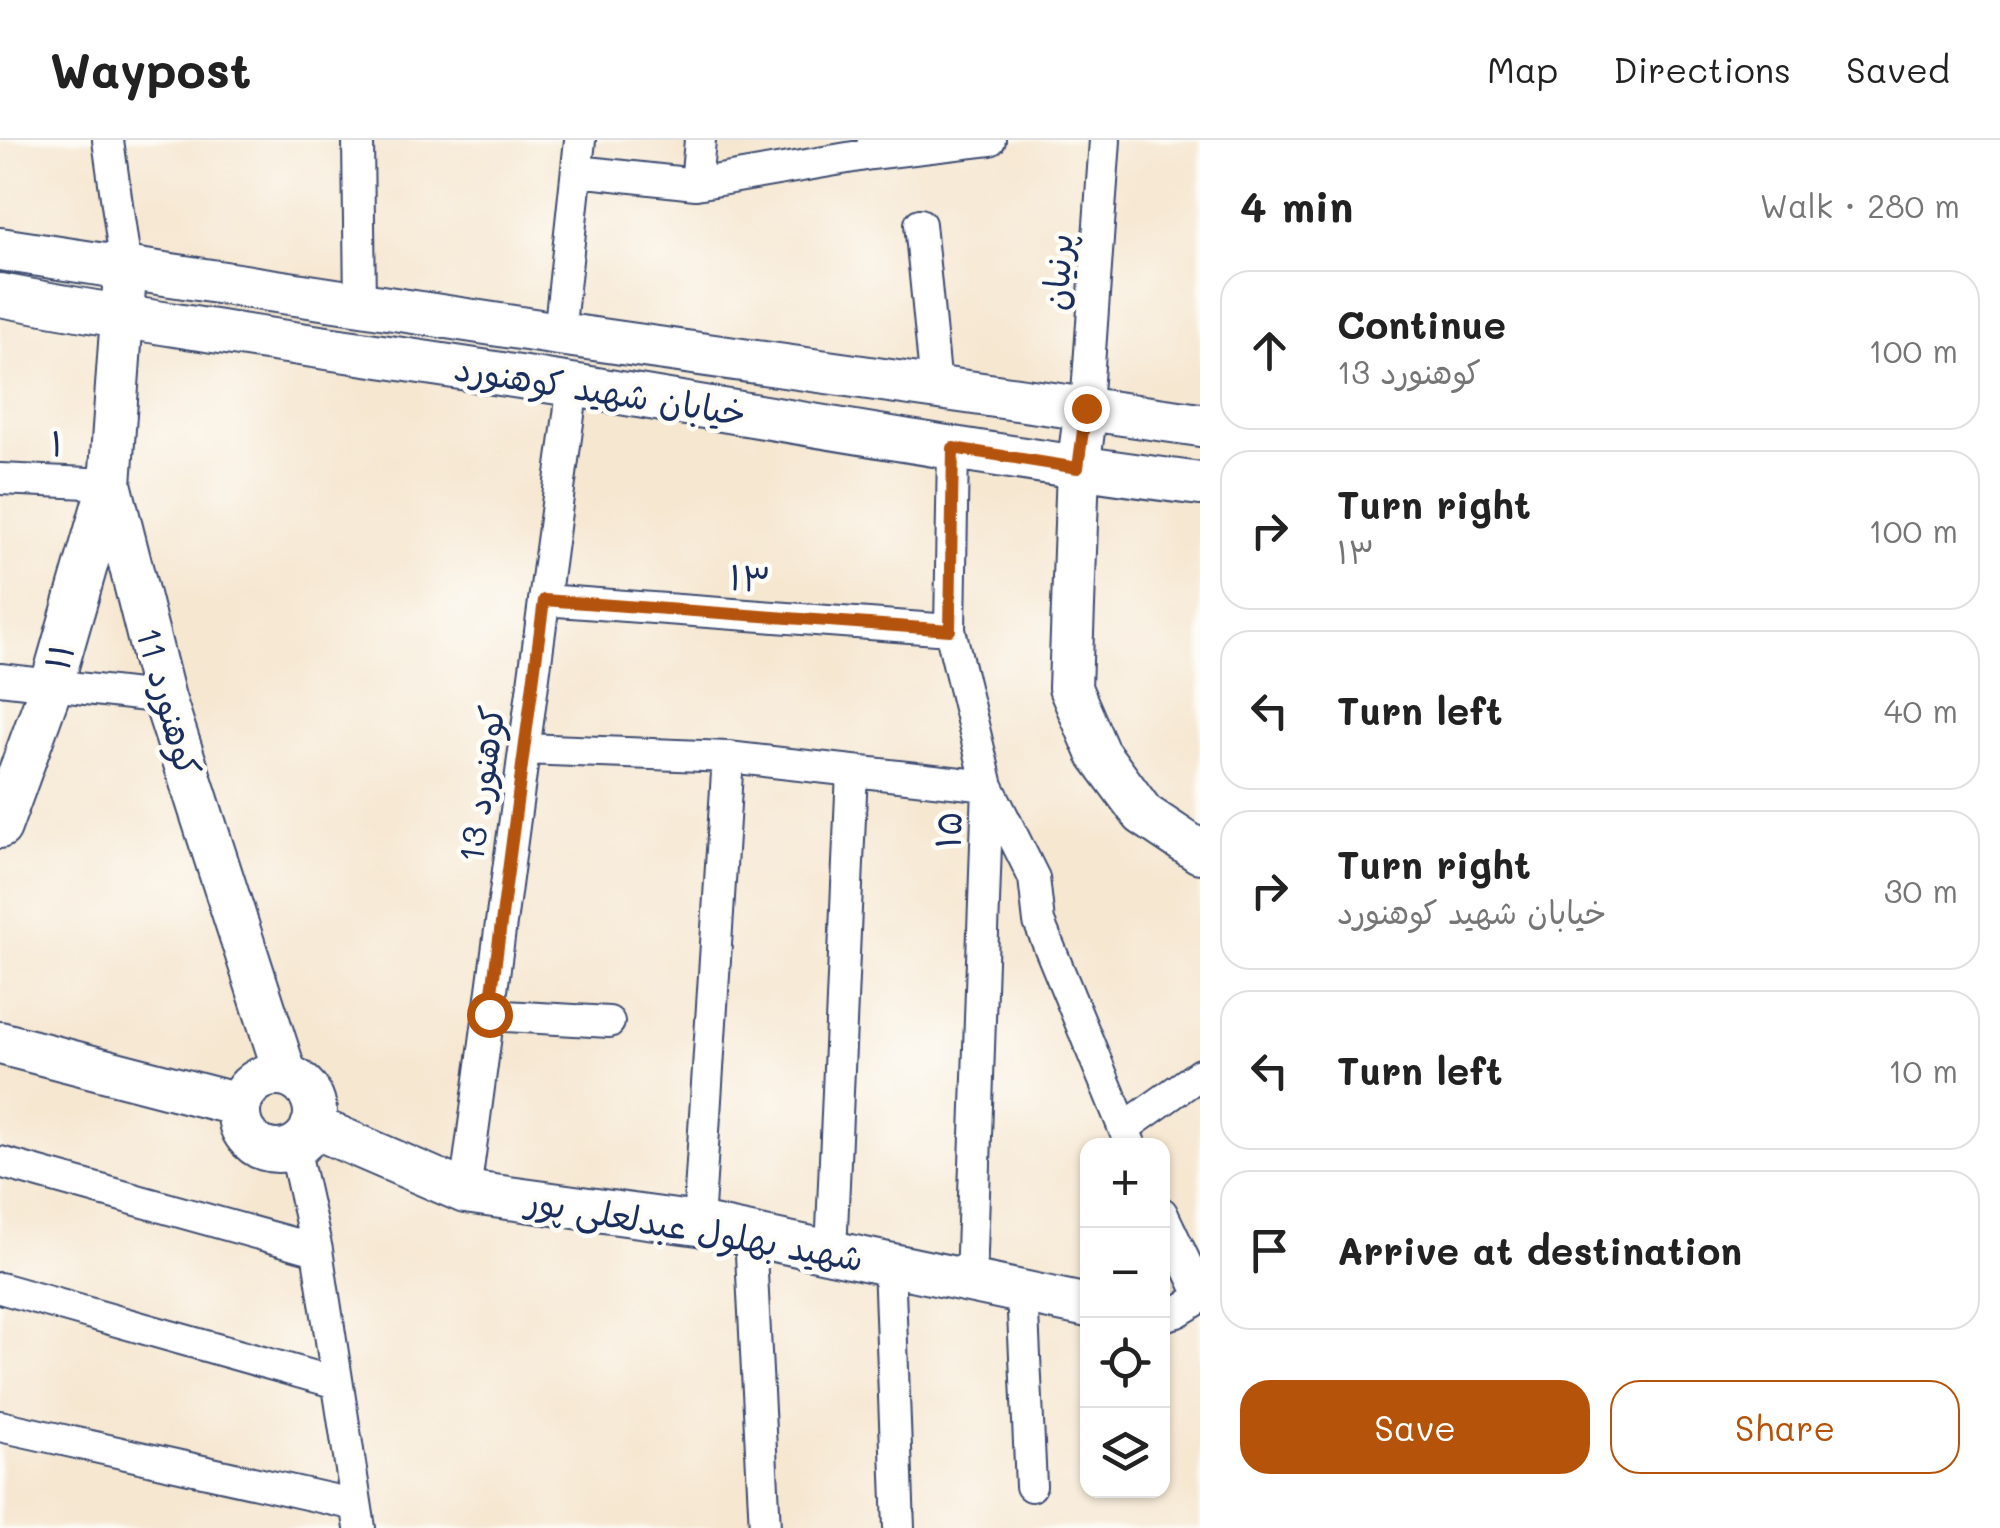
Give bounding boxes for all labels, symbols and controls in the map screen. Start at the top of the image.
text: Waypost [50,38,251,100]
text: Map [1487,46,1558,92]
text: Directions [1613,46,1791,92]
text: Saved [1846,46,1950,92]
text: 4 min [1240,178,1353,233]
text: Walk · 280 m [1760,184,1960,226]
street label: پرنیان [1030,232,1083,312]
text: Continue [1337,299,1506,349]
icon: ahead [1242,323,1297,378]
text: 100 m [1868,329,1958,371]
street label: خیابان شهید کوهنورد [451,343,749,436]
text: کوهنورد 13 [1337,350,1481,392]
route end [1064,386,1110,432]
street label: ۱ [50,419,65,465]
text: Turn right [1337,479,1531,529]
icon: right [1242,503,1297,558]
text: 100 m [1868,509,1958,551]
text: ۱۳ [1337,530,1375,572]
street label: ۱۳ [728,552,773,602]
street label: کوهنورد 11 [126,622,213,781]
street label: ۱۱ [32,638,84,675]
icon: left [1242,683,1297,738]
text: Turn left [1337,685,1503,735]
text: 40 m [1884,689,1958,731]
street label: کوهنورد 13 [446,702,515,865]
street label: ۱۵ [923,811,971,849]
text: Turn right [1337,839,1531,889]
icon: right [1242,863,1297,918]
text: 30 m [1884,869,1958,911]
text: خیابان شهید کوهنورد [1337,890,1607,932]
route start [467,992,513,1038]
icon: left [1242,1043,1297,1098]
text: Turn left [1337,1045,1503,1095]
text: 10 m [1888,1049,1958,1091]
map controls [1080,1138,1170,1498]
button: + [1080,1138,1170,1228]
street label: شهید بهلول عبدلعلی پور [520,1175,867,1282]
icon: arrive [1242,1223,1297,1278]
text: Arrive at destination [1337,1225,1742,1275]
button: − [1080,1228,1170,1318]
button: locate [1080,1318,1170,1408]
button: Save [1240,1380,1590,1474]
button: Share [1610,1380,1960,1474]
button: layers [1080,1408,1170,1498]

